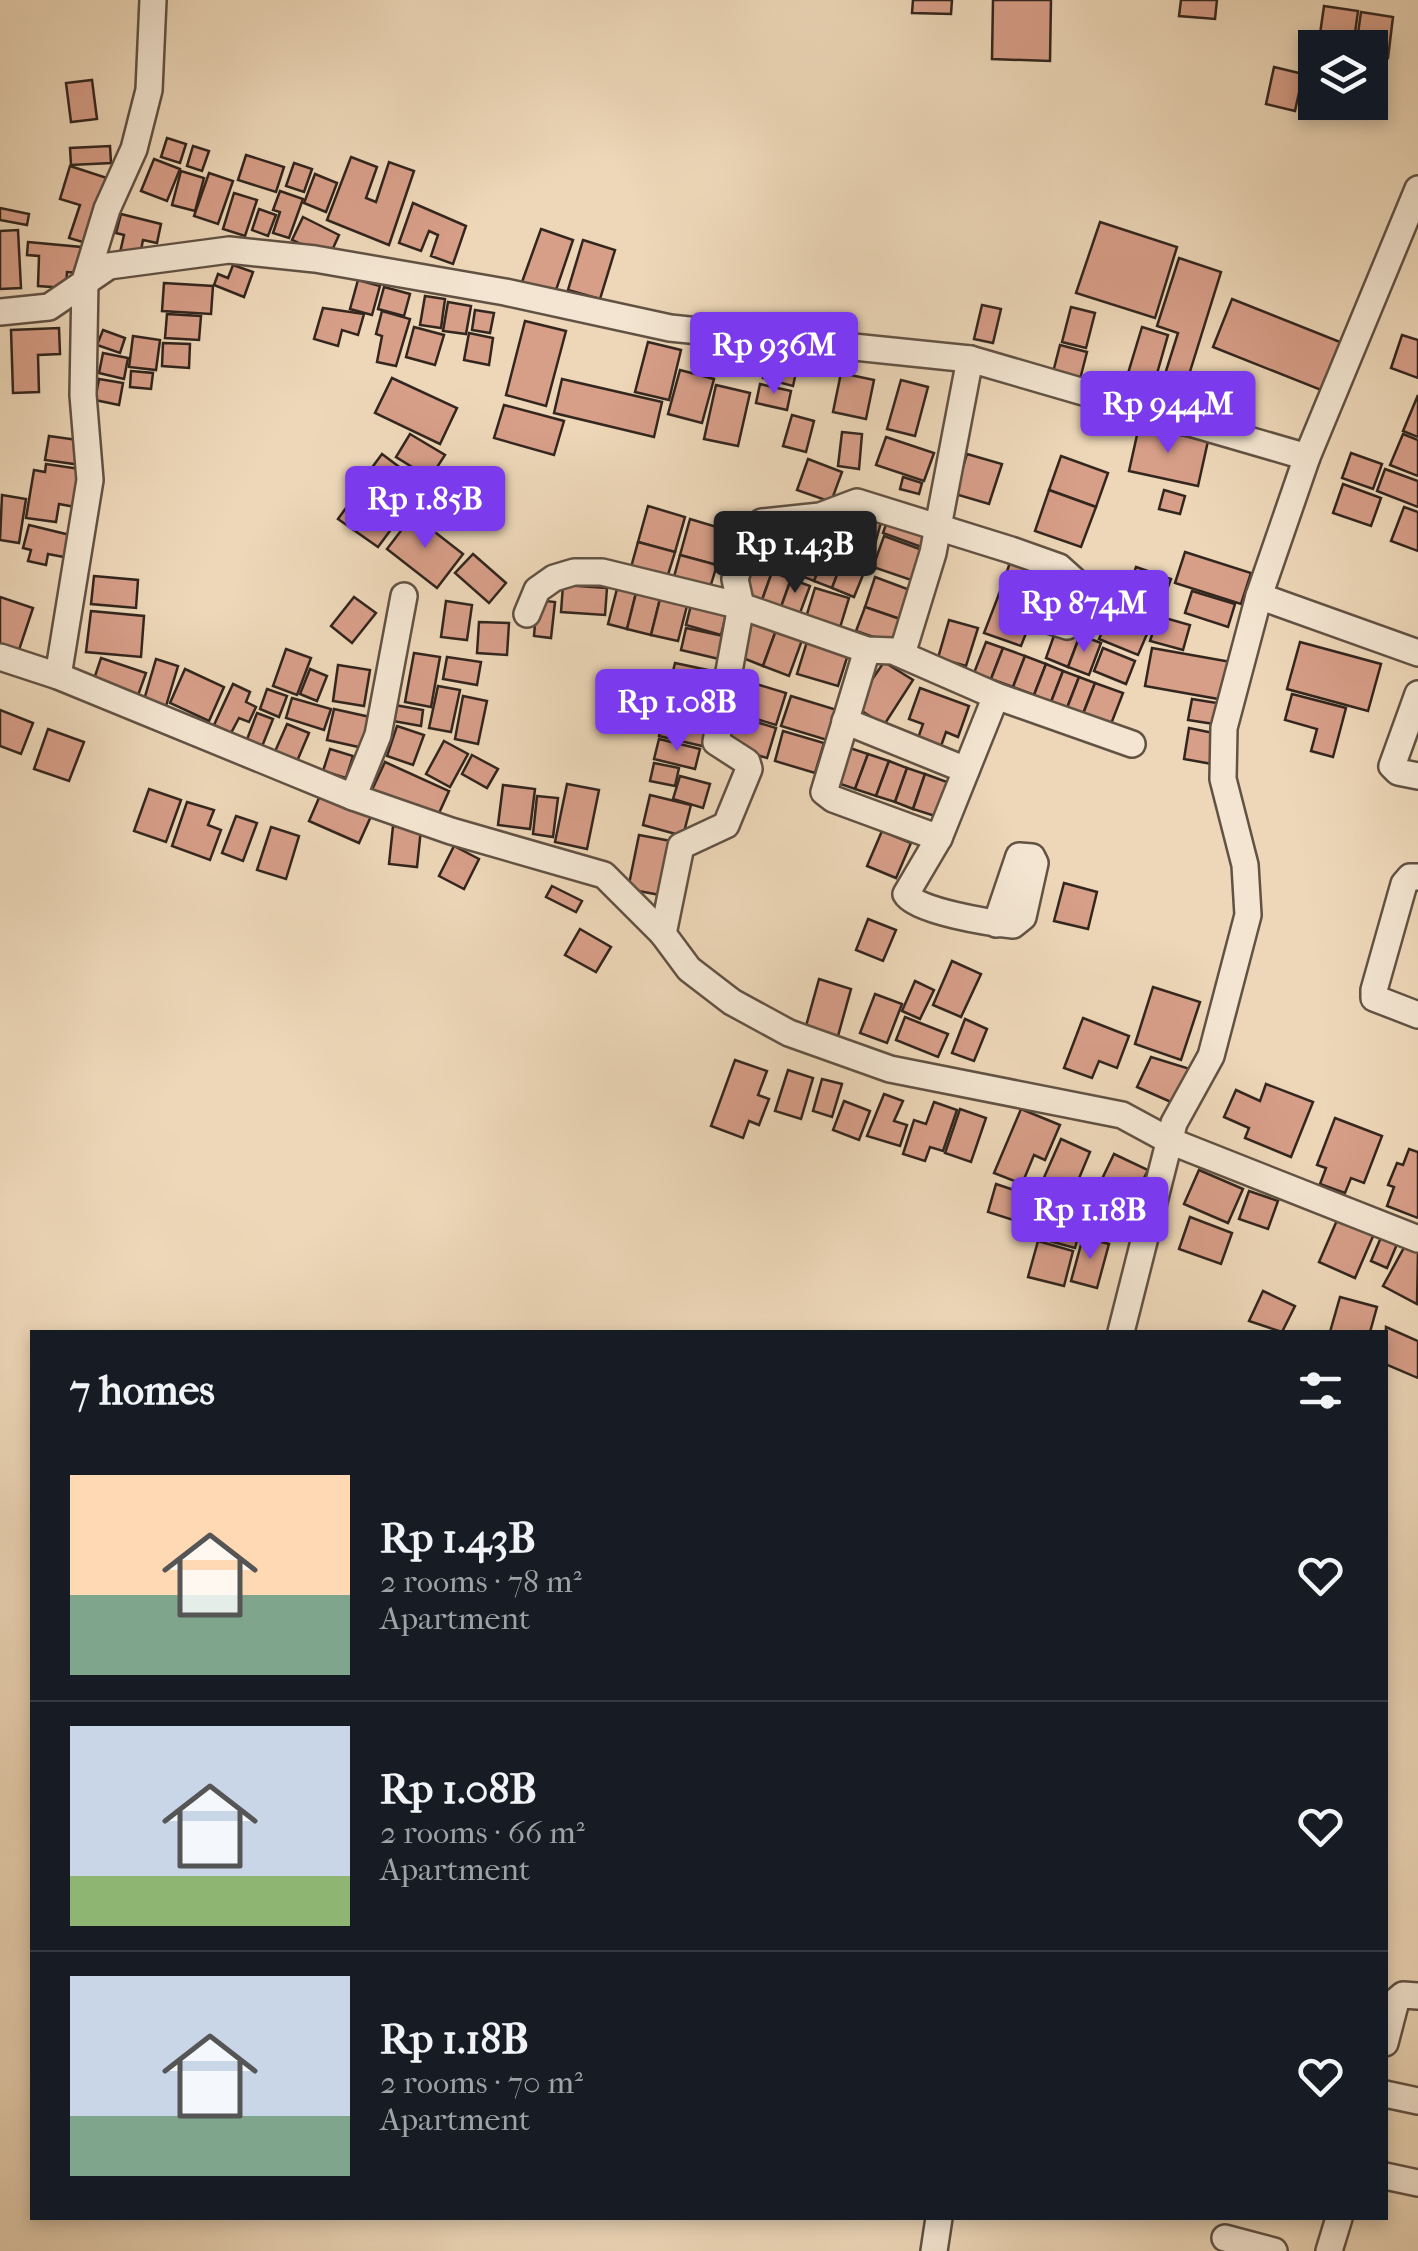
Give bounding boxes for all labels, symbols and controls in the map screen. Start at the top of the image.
map controls [1298,30,1388,120]
button: layers [1298,30,1388,120]
pin: Rp 936M [682,312,866,397]
text: Rp 936M [712,326,836,363]
pin: Rp 944M [1076,371,1260,456]
text: Rp 944M [1102,385,1234,422]
pin: Rp 1.85B [322,466,528,551]
text: Rp 1.85B [367,480,483,517]
pin: Rp 1.43B [692,511,898,596]
text: Rp 1.43B [736,525,854,562]
pin: Rp 874M [992,570,1176,655]
text: Rp 874M [1021,584,1147,621]
pin: Rp 1.08B [574,669,780,754]
text: Rp 1.08B [617,683,737,720]
pin: Rp 1.18B [987,1177,1193,1262]
text: Rp 1.18B [1033,1191,1147,1228]
icon: filters [1293,1363,1348,1418]
text: 7 homes [70,1366,215,1415]
text: Rp 1.43B [380,1514,536,1563]
icon: home [150,1515,270,1635]
icon: heart [1293,1548,1348,1603]
text: 2 rooms · 78 m² [380,1563,582,1600]
text: Apartment [380,1600,530,1637]
text: Rp 1.08B [380,1765,537,1814]
icon: home [150,1766,270,1886]
icon: heart [1293,1799,1348,1854]
text: 2 rooms · 66 m² [380,1814,585,1851]
text: Apartment [380,1851,530,1888]
text: Rp 1.18B [380,2015,529,2064]
icon: home [150,2016,270,2136]
icon: heart [1293,2049,1348,2104]
text: 2 rooms · 70 m² [380,2064,583,2101]
text: Apartment [380,2101,530,2138]

